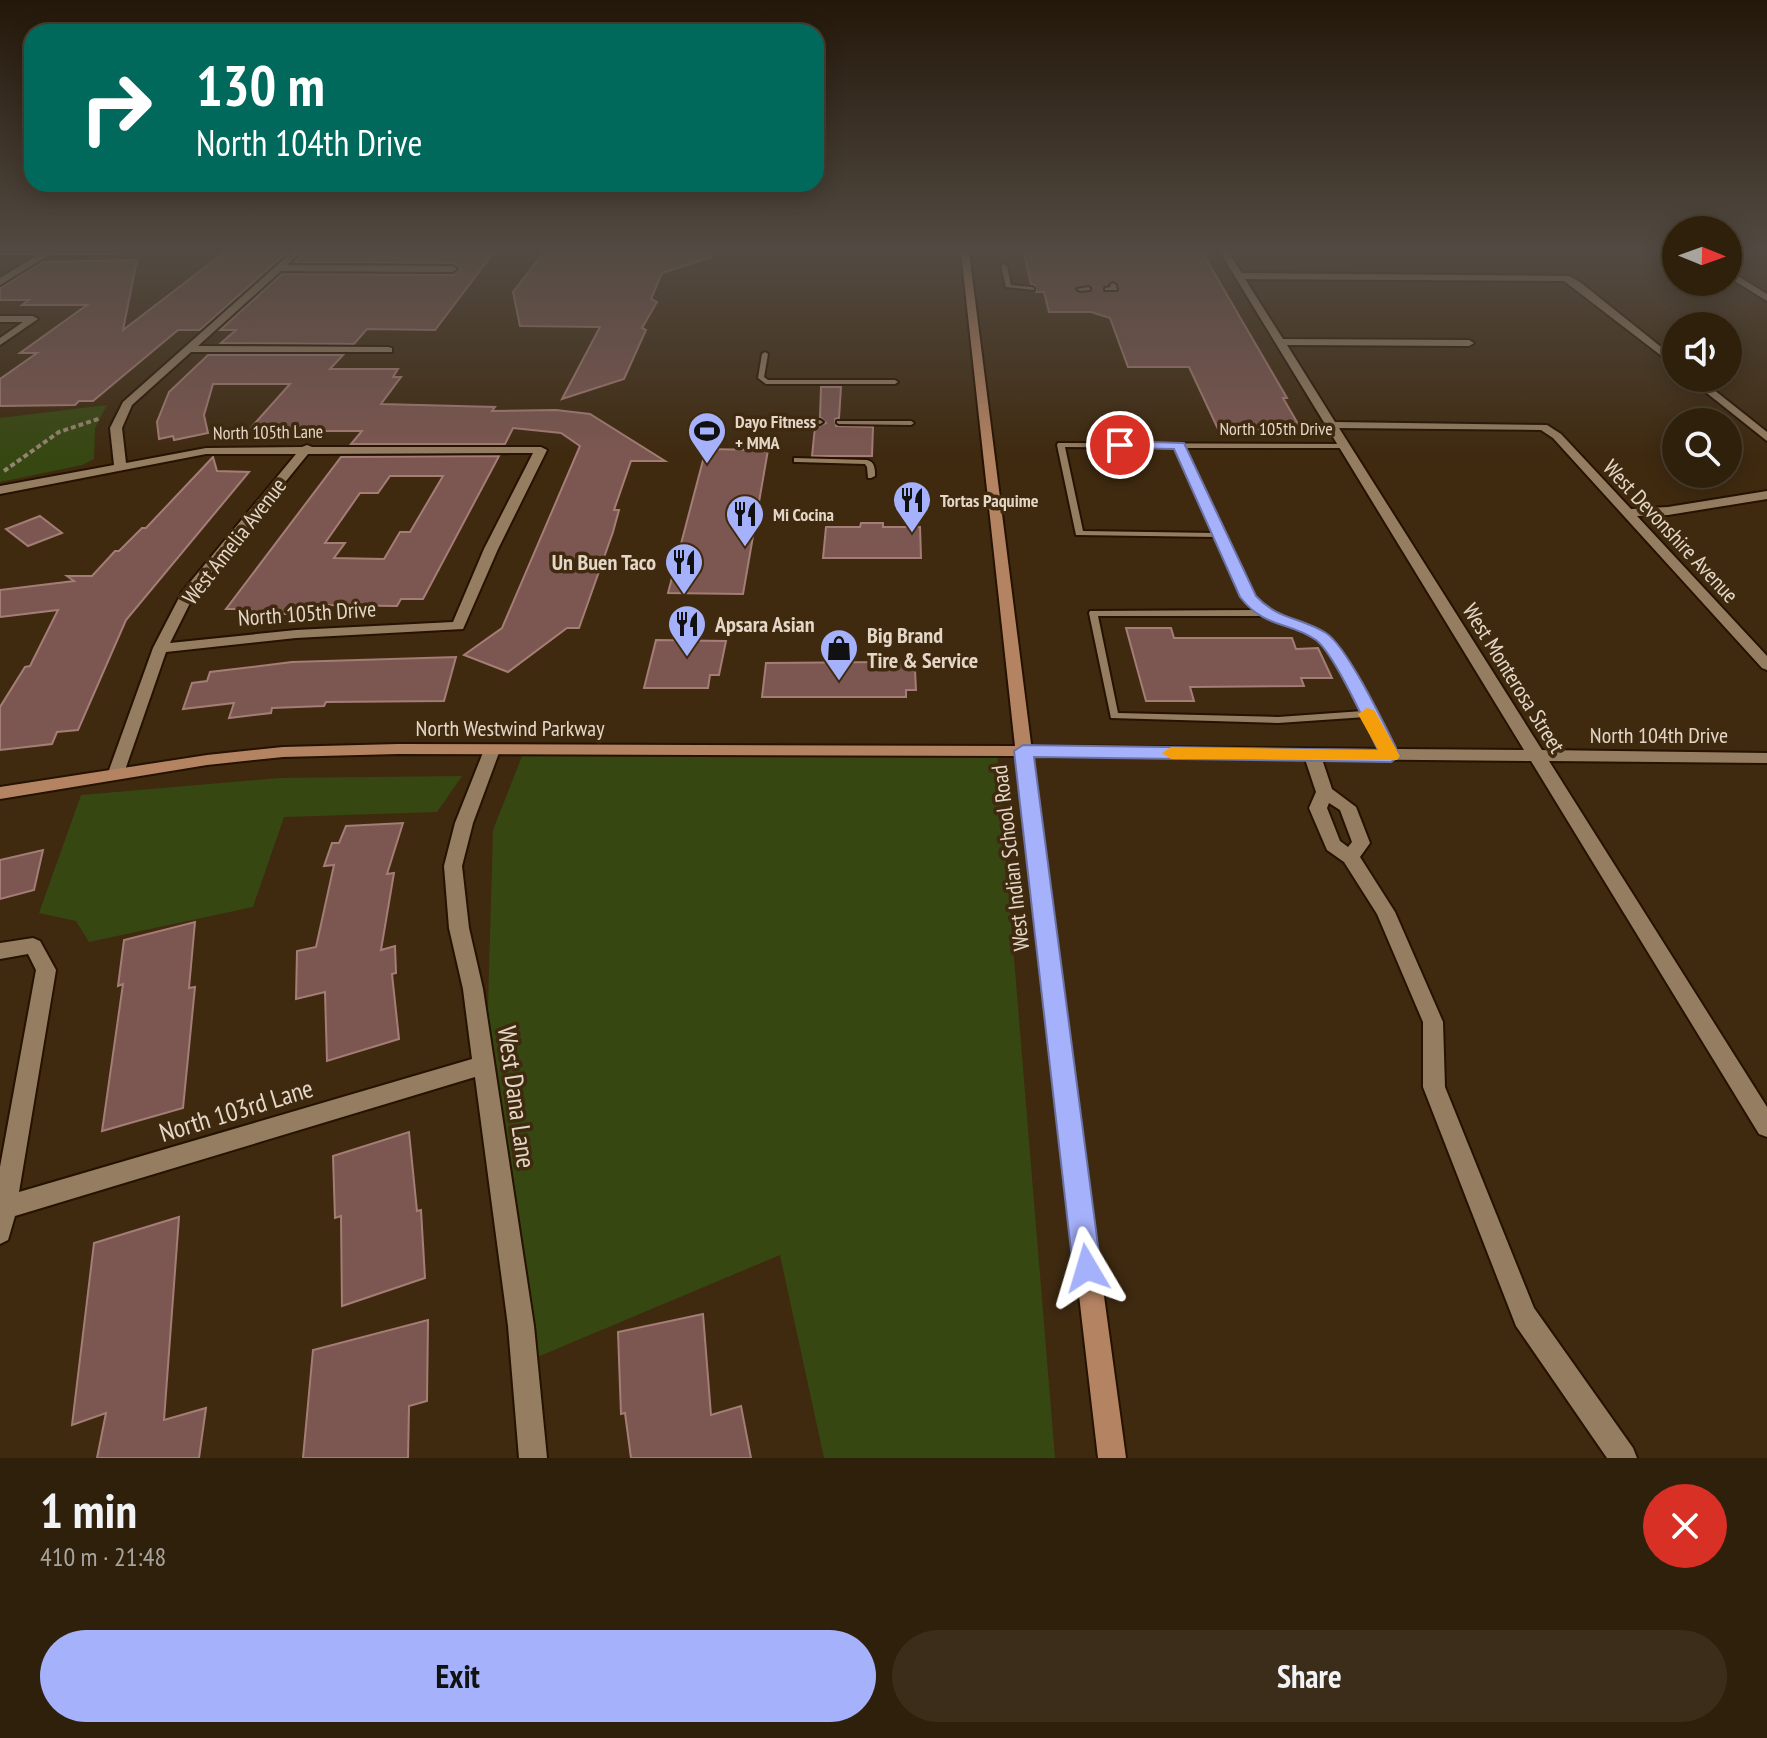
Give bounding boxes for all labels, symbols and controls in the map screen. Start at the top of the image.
text: 130 m [196,49,325,121]
icon: right [64,56,168,160]
text: North 104th Drive [196,119,422,166]
north arrow [1662,216,1742,296]
map controls [1662,216,1742,488]
button: sound [1662,312,1742,392]
button: search [1662,408,1742,488]
sports icon: Dayo Fitness + MMA [686,410,728,465]
place label: Dayo Fitness + MMA [735,410,816,454]
pin [1086,411,1154,479]
street label: North 105th Drive [1219,417,1333,440]
street label: North 105th Lane [213,420,323,444]
icon: arrive [1098,423,1142,467]
street label: West Devonshire Avenue [1597,453,1745,609]
street label: West Amelia Avenue [176,472,292,610]
restaurant icon: Tortas Paquime [891,479,933,534]
place label: Tortas Paquime [940,489,1039,512]
restaurant icon: Mi Cocina [724,493,766,548]
place label: Mi Cocina [773,503,834,526]
restaurant icon: Un Buen Taco [663,541,705,596]
place label: Un Buen Taco [552,548,656,576]
street label: North 105th Drive [237,594,377,632]
street label: West Monterosa Street [1457,598,1571,758]
restaurant icon: Apsara Asian [666,603,708,658]
place label: Apsara Asian [714,610,815,638]
place label: Big Brand Tire & Service [867,621,978,674]
shop icon: Big Brand Tire & Service [818,627,860,682]
street label: North Westwind Parkway [416,714,605,742]
street label: North 104th Drive [1590,721,1728,749]
street label: West Indian School Road [985,764,1035,952]
street label: West Dana Lane [491,1024,543,1170]
street label: North 103rd Lane [155,1071,317,1149]
position arrow [1045,1226,1129,1310]
text: 1 min [40,1479,137,1541]
button: close [1643,1484,1727,1568]
text: 410 m · 21:48 [40,1540,166,1573]
button: Exit [40,1630,876,1722]
button: Share [892,1630,1727,1722]

